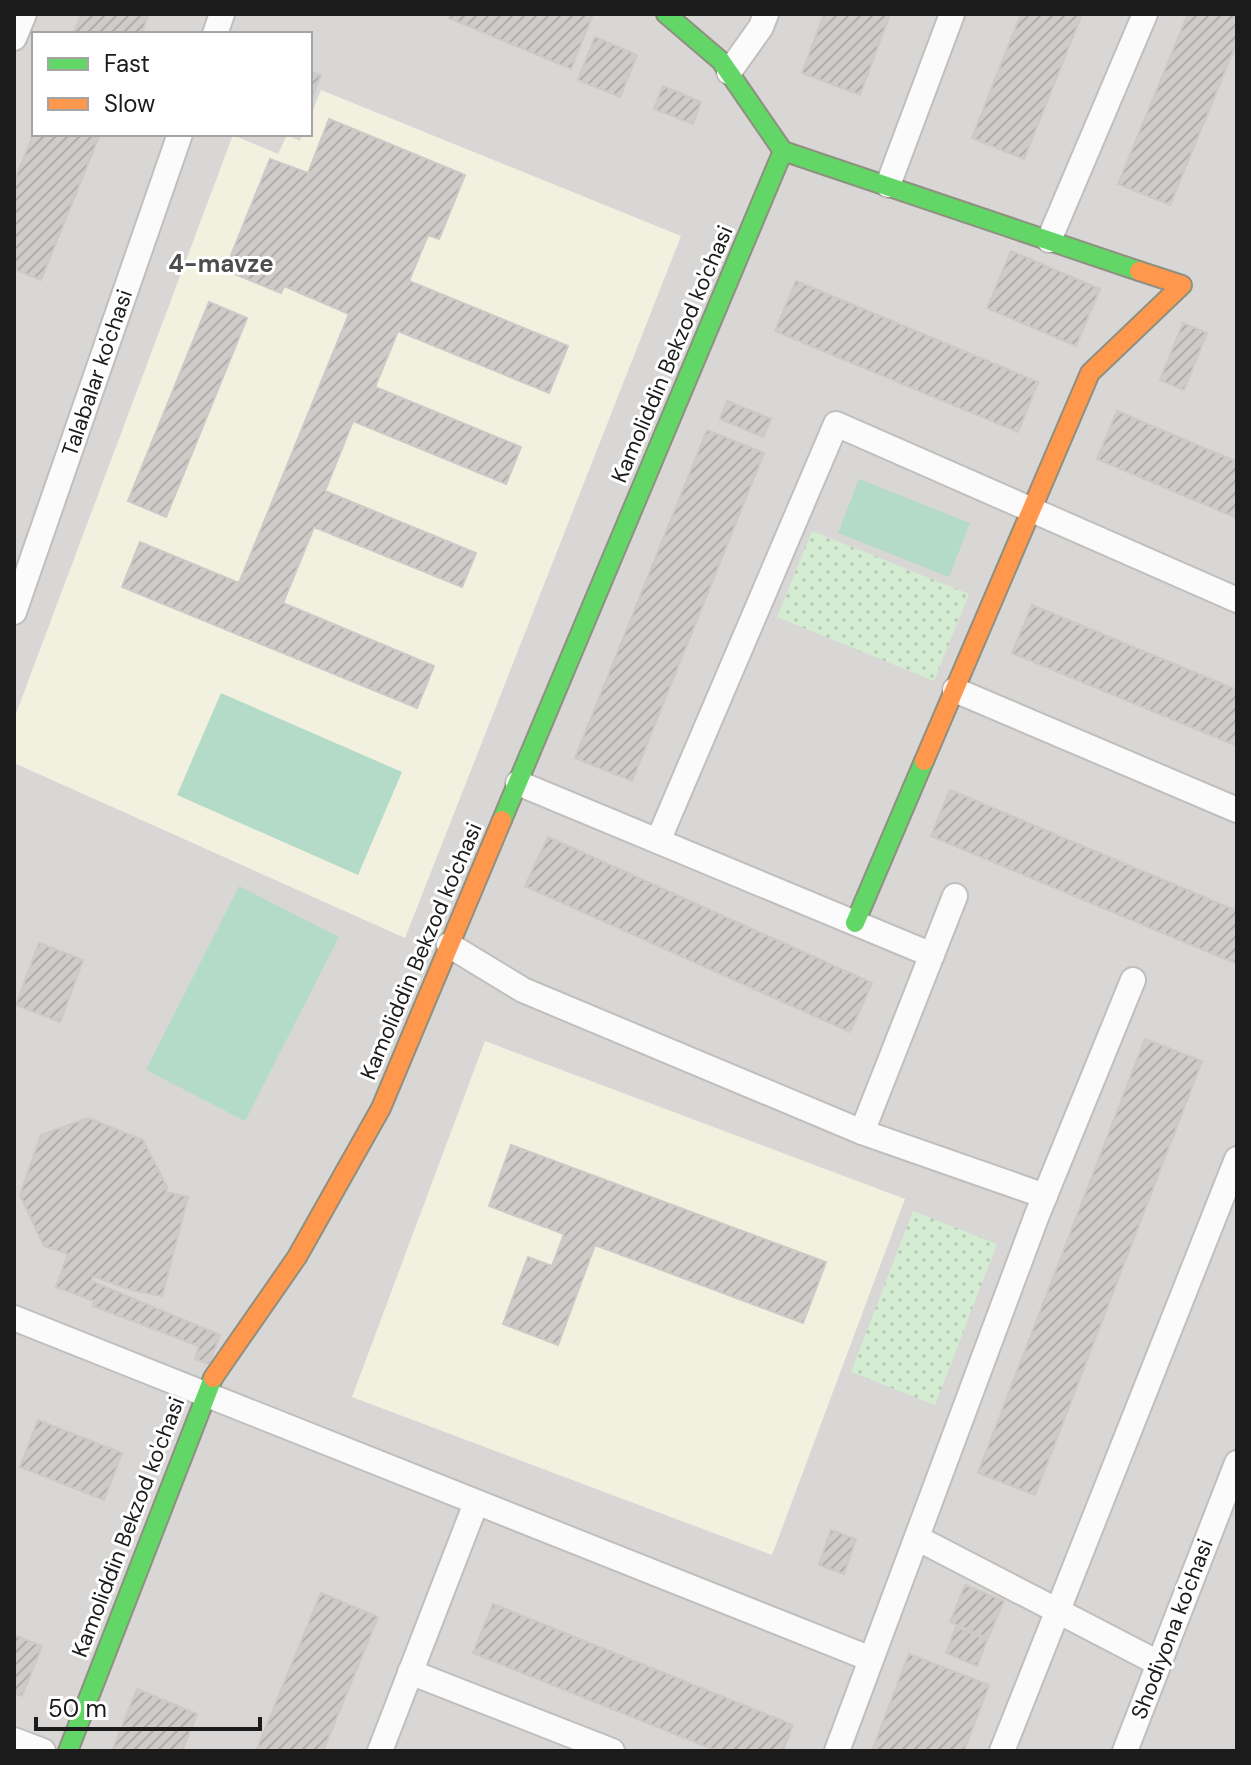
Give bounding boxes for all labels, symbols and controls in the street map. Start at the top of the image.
legend [32,32,312,136]
text: Fast [104,48,150,79]
text: Slow [104,88,155,119]
street label: Kamoliddin Bekzod ko'chasi [605,221,739,487]
district label: 4-mavze [168,248,274,279]
street label: Talabalar ko'chasi [55,286,139,460]
street label: Kamoliddin Bekzod ko'chasi [354,818,488,1084]
street label: Kamoliddin Bekzod ko'chasi [65,1393,191,1661]
street label: Shodiyona ko'chasi [1124,1535,1220,1723]
scale bar [36,1681,260,1731]
text: 50 m [48,1693,107,1724]

